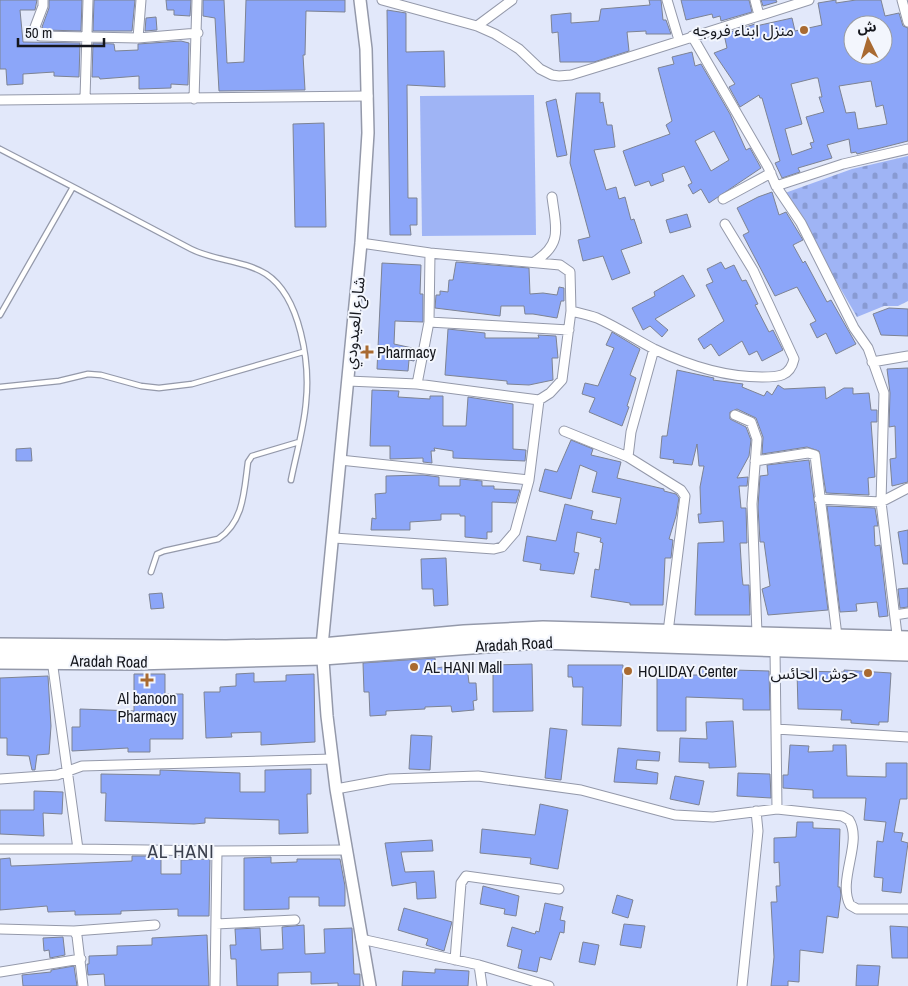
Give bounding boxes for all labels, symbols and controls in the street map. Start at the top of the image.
scale bar [18,15,104,47]
north arrow [843,15,893,65]
text: ش [857,17,877,37]
place label: منزل ابناء فروجه [693,19,794,41]
text: 50 m [25,22,52,43]
marker: منزل ابناء فروجه [798,24,810,36]
street label: شارع العيدودي [338,276,372,370]
place label: Pharmacy [377,341,436,363]
marker: Pharmacy [361,346,373,358]
street label: Aradah Road [474,631,553,657]
street label: Aradah Road [69,649,148,673]
place label: AL HANI Mall [423,656,502,678]
place label: HOLIDAY Center [638,660,738,682]
marker: AL HANI Mall [408,661,420,673]
place label: حوش الحائس [771,662,858,684]
marker: HOLIDAY Center [622,665,634,677]
marker: حوش الحائس [862,667,874,679]
marker: Al banoon Pharmacy [141,674,153,686]
place label: Al banoon Pharmacy [116,687,177,727]
district label: AL HANI [146,838,215,864]

